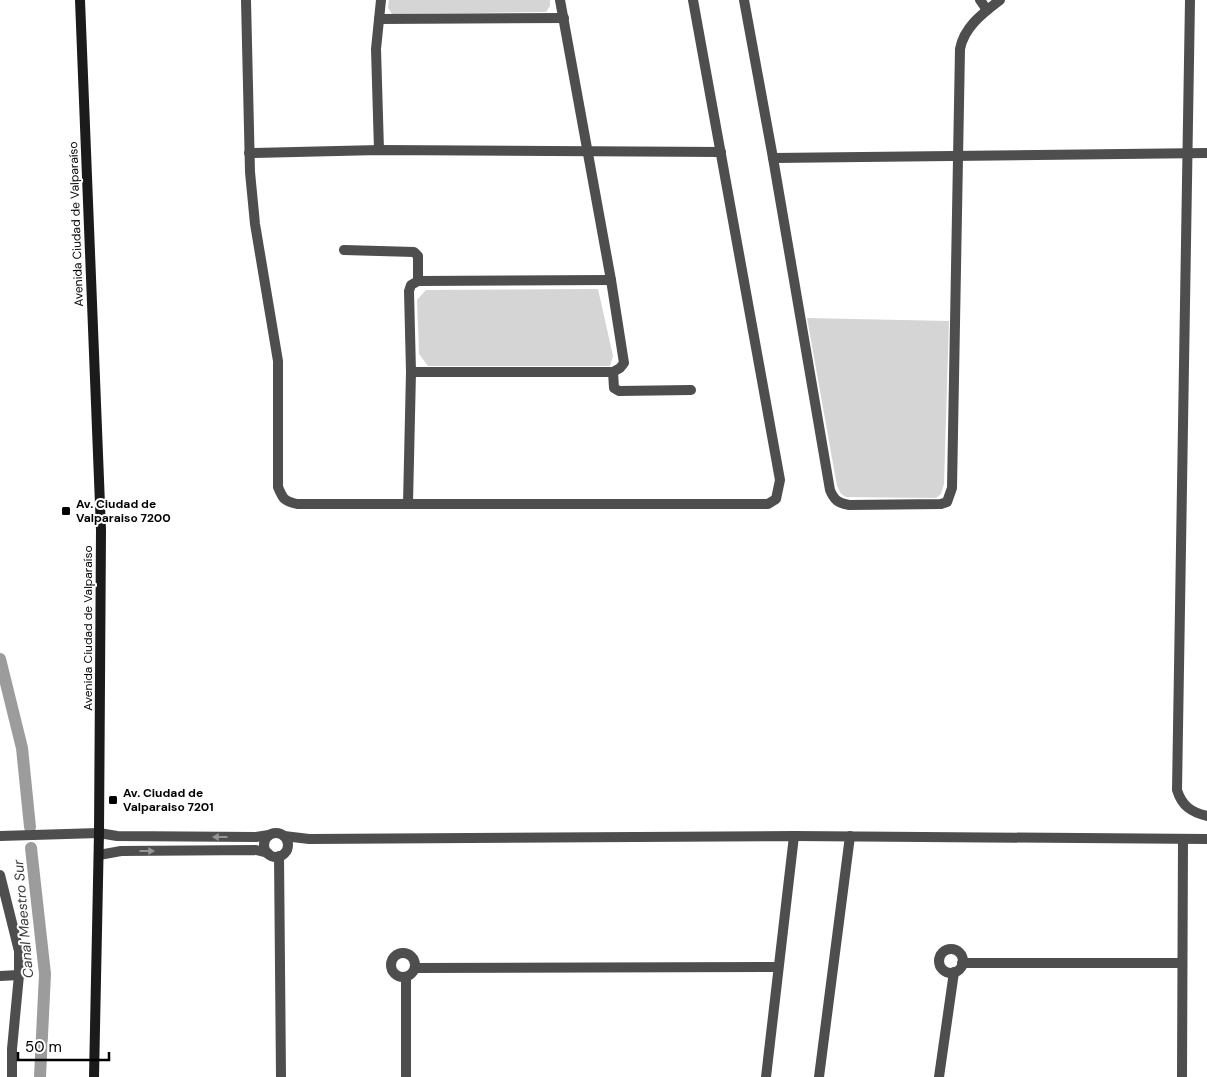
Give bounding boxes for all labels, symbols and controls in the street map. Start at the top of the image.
street label: Avenida Ciudad de Valparaíso [65,141,87,307]
place label: Av. Ciudad de Valparaiso 7200 [76,496,171,526]
marker: Av. Ciudad de Valparaiso 7200 [60,505,72,517]
street label: Avenida Ciudad de Valparaíso [80,545,96,711]
place label: Av. Ciudad de Valparaiso 7201 [123,785,214,815]
marker: Av. Ciudad de Valparaiso 7201 [107,794,119,806]
one-way arrow [212,833,228,841]
one-way arrow [139,847,155,855]
water label: Canal Maestro Sur [9,858,37,979]
scale bar [18,1030,109,1062]
text: 50 m [25,1037,62,1057]

